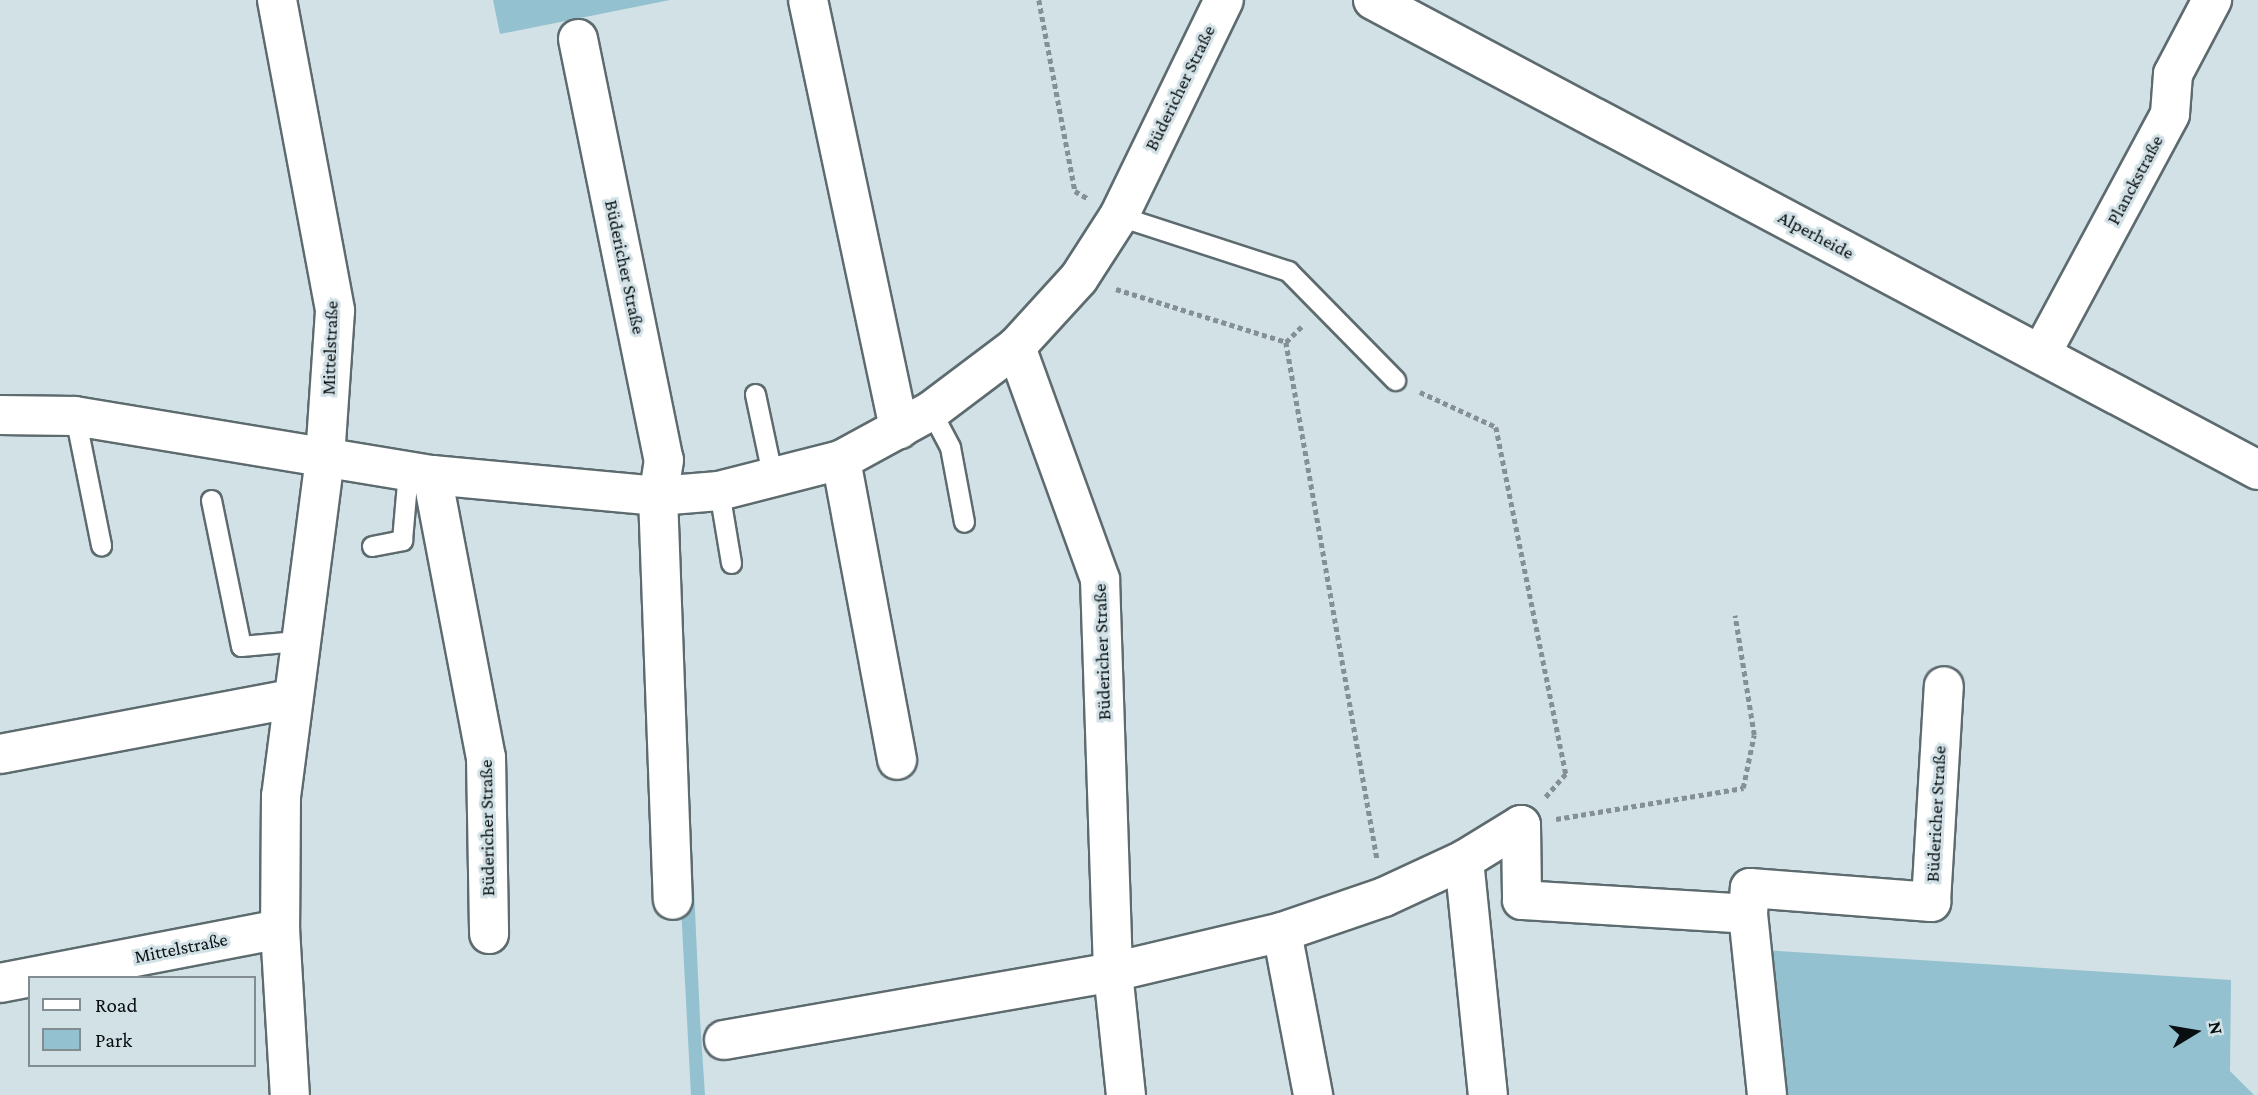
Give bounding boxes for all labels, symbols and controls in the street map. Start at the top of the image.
street label: Büdericher Straße [1140,22,1220,154]
street label: Planckstraße [2102,131,2168,229]
street label: Büdericher Straße [600,198,650,336]
street label: Alperheide [1774,206,1858,264]
street label: Mittelstraße [317,300,343,396]
street label: Büdericher Straße [1088,583,1116,721]
street label: Büdericher Straße [1921,745,1951,883]
street label: Büdericher Straße [474,760,500,896]
street label: Mittelstraße [132,928,230,968]
legend [28,976,256,1067]
text: Road [95,993,138,1017]
north arrow [2160,997,2230,1067]
text: N [2205,1020,2228,1036]
text: Park [95,1028,132,1052]

